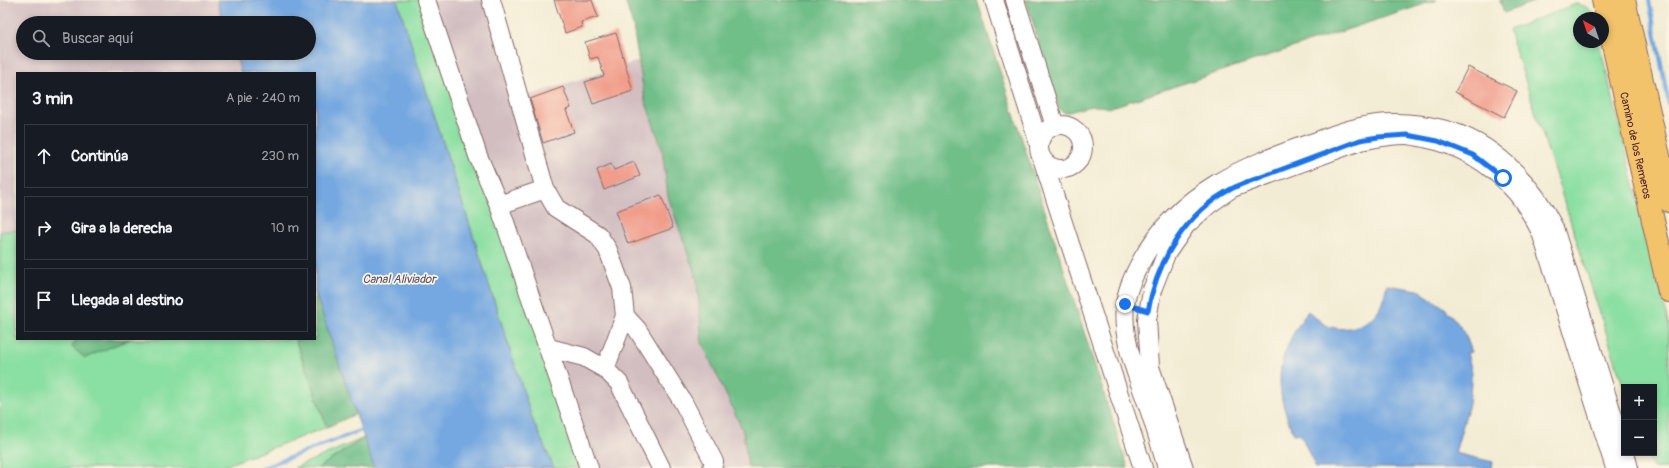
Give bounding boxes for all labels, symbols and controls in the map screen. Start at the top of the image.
north arrow [1573,12,1609,48]
search box [16,16,316,60]
icon: search [30,27,52,49]
text: Buscar aquí [62,29,134,48]
text: 3 min [32,88,73,109]
text: A pie · 240 m [226,90,300,106]
street label: Camino de los Remeros [1618,91,1654,200]
icon: ahead [33,145,55,167]
text: Continúa [71,147,128,166]
text: 230 m [262,148,299,164]
route start [1494,169,1512,187]
icon: right [33,217,55,239]
text: Gira a la derecha [71,219,172,238]
text: 10 m [271,220,299,236]
water label: Canal Aliviador [362,272,437,287]
icon: arrive [33,289,55,311]
text: Llegada al destino [71,291,183,310]
route end [1116,295,1134,313]
map controls [1621,384,1657,456]
button: + [1621,384,1657,420]
button: − [1621,420,1657,456]

